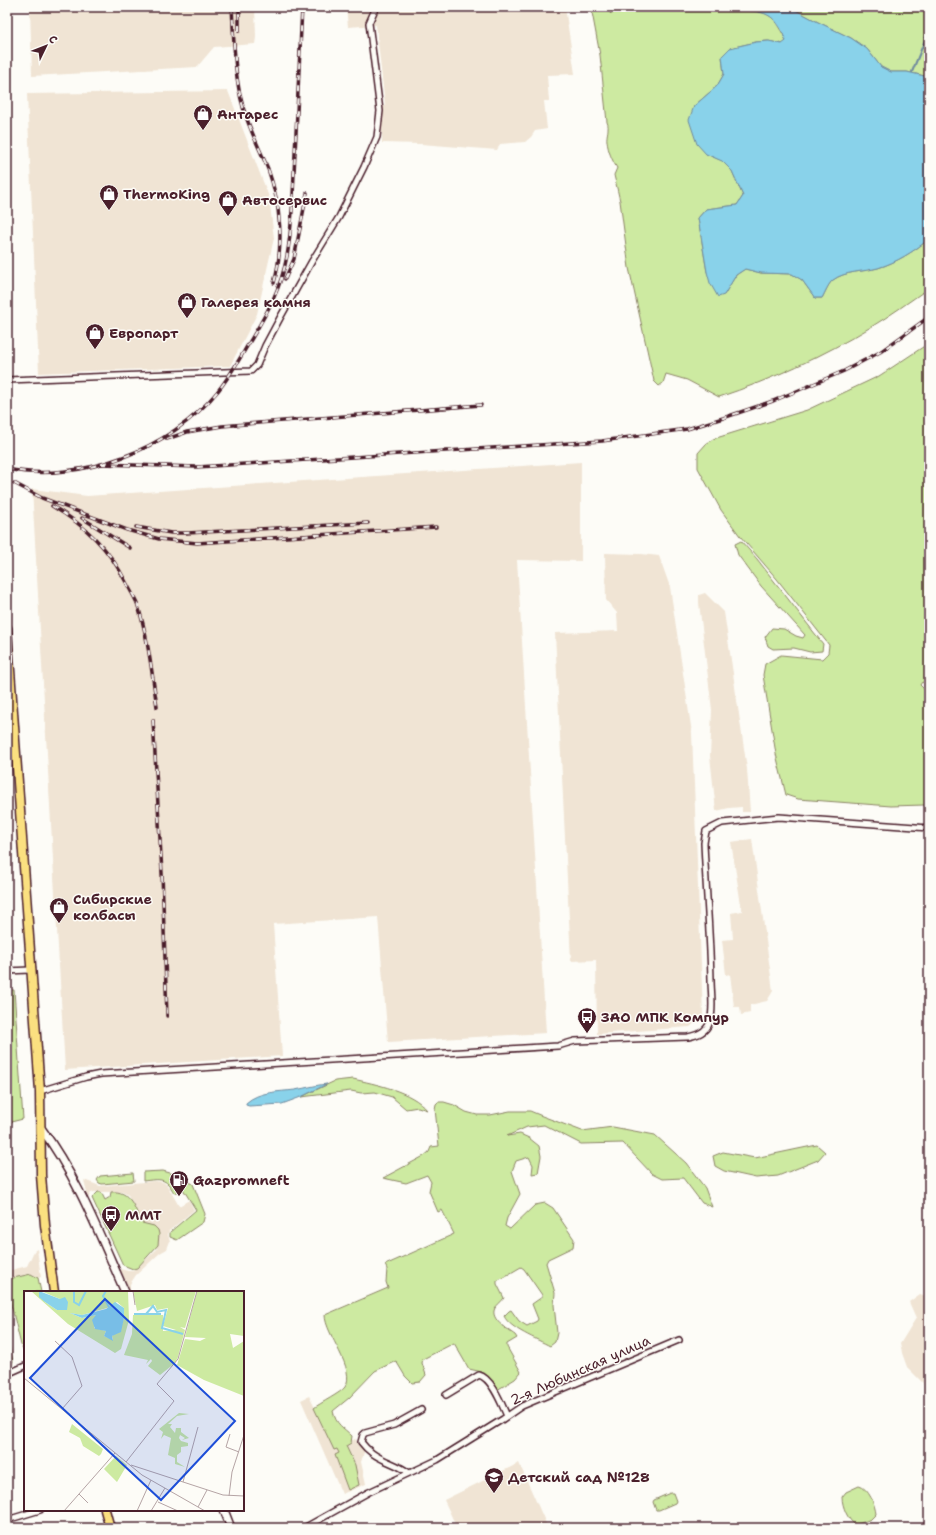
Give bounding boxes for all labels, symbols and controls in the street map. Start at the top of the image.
north arrow [26,26,66,66]
text: С [45,32,61,47]
shop icon: Антарес [192,103,214,131]
place label: Антарес [217,105,278,123]
shop icon: ThermoKing [98,183,120,211]
place label: ThermoKing [123,185,210,203]
shop icon: Автосервис [217,189,239,217]
place label: Автосервис [242,191,327,209]
shop icon: Галерея камня [176,291,198,319]
place label: Галерея камня [201,293,311,311]
shop icon: Европарт [84,322,106,350]
place label: Европарт [109,324,179,342]
place label: Сибирские колбасы [73,890,152,924]
shop icon: Сибирские колбасы [48,896,70,924]
bus stop icon: ЗАО МПК Компур [576,1006,598,1034]
place label: ЗАО МПК Компур [601,1008,729,1026]
fuel station icon: Gazpromneft [168,1169,190,1197]
place label: Gazpromneft [193,1171,290,1189]
bus stop icon: ММТ [100,1204,122,1232]
place label: ММТ [125,1206,162,1224]
inset map [24,1291,244,1511]
street label: 2-я Любинская улица [507,1331,653,1409]
school or university icon: Детский сад №128 [483,1466,505,1494]
place label: Детский сад №128 [508,1468,650,1486]

